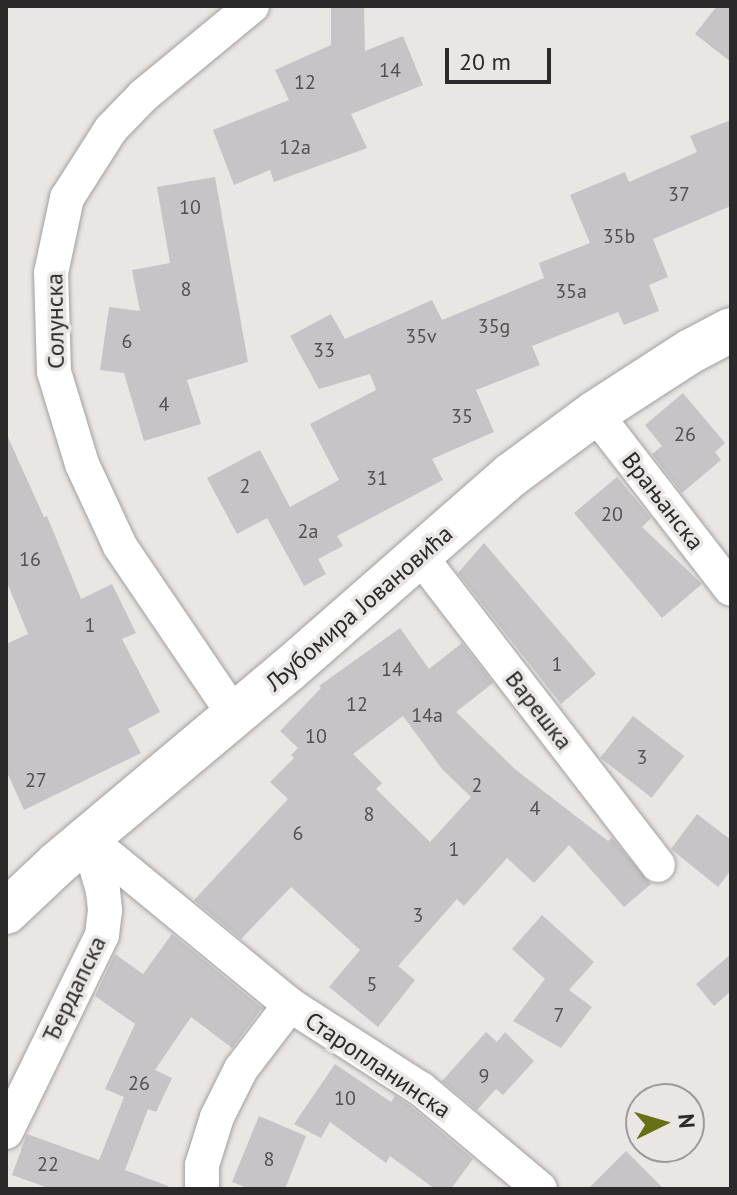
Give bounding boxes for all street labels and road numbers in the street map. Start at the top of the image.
street label: Солунска [40,273,70,369]
street label: Врањанска [616,446,710,556]
street label: Љубомира Јовановића [260,519,458,697]
street label: Варешка [499,665,579,755]
street label: Ђердапска [36,931,112,1047]
street label: Старопланинска [300,1006,456,1124]

